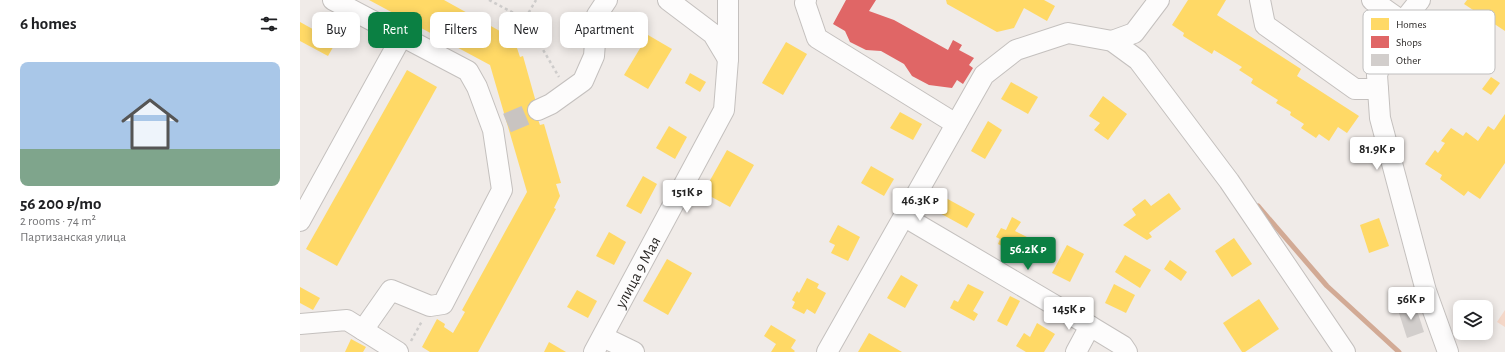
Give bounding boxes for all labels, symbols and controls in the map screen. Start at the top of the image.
legend [1363,10,1495,74]
chip: Buy [312,12,360,48]
chip: Rent [368,12,422,48]
chip: Filters [430,12,491,48]
chip: New [499,12,552,48]
chip: Apartment [560,12,648,48]
icon: filters [258,13,280,35]
text: 6 homes [20,15,76,32]
text: Homes [1396,19,1427,30]
text: Shops [1396,37,1422,48]
text: Other [1396,55,1421,66]
icon: home [114,88,186,160]
pin: 81.9K ₽ [1340,137,1414,171]
text: 81.9K ₽ [1359,143,1395,156]
pin: 151K ₽ [654,180,720,214]
text: 151K ₽ [672,186,702,199]
pin: 46.3K ₽ [883,188,957,222]
text: 46.3K ₽ [901,194,939,207]
text: 56 200 ₽/mo [20,195,101,212]
text: 2 rooms · 74 m² [20,215,96,228]
text: Партизанская улица [20,231,126,244]
street label: улица 9 Мая [612,234,664,312]
pin: 56.2K ₽ [991,237,1065,271]
text: 56.2K ₽ [1010,243,1046,256]
pin: 56K ₽ [1383,287,1439,321]
text: 56K ₽ [1397,293,1425,306]
pin: 145K ₽ [1036,297,1102,331]
map controls [1453,300,1493,340]
button: layers [1453,300,1493,340]
text: 145K ₽ [1053,303,1085,316]

